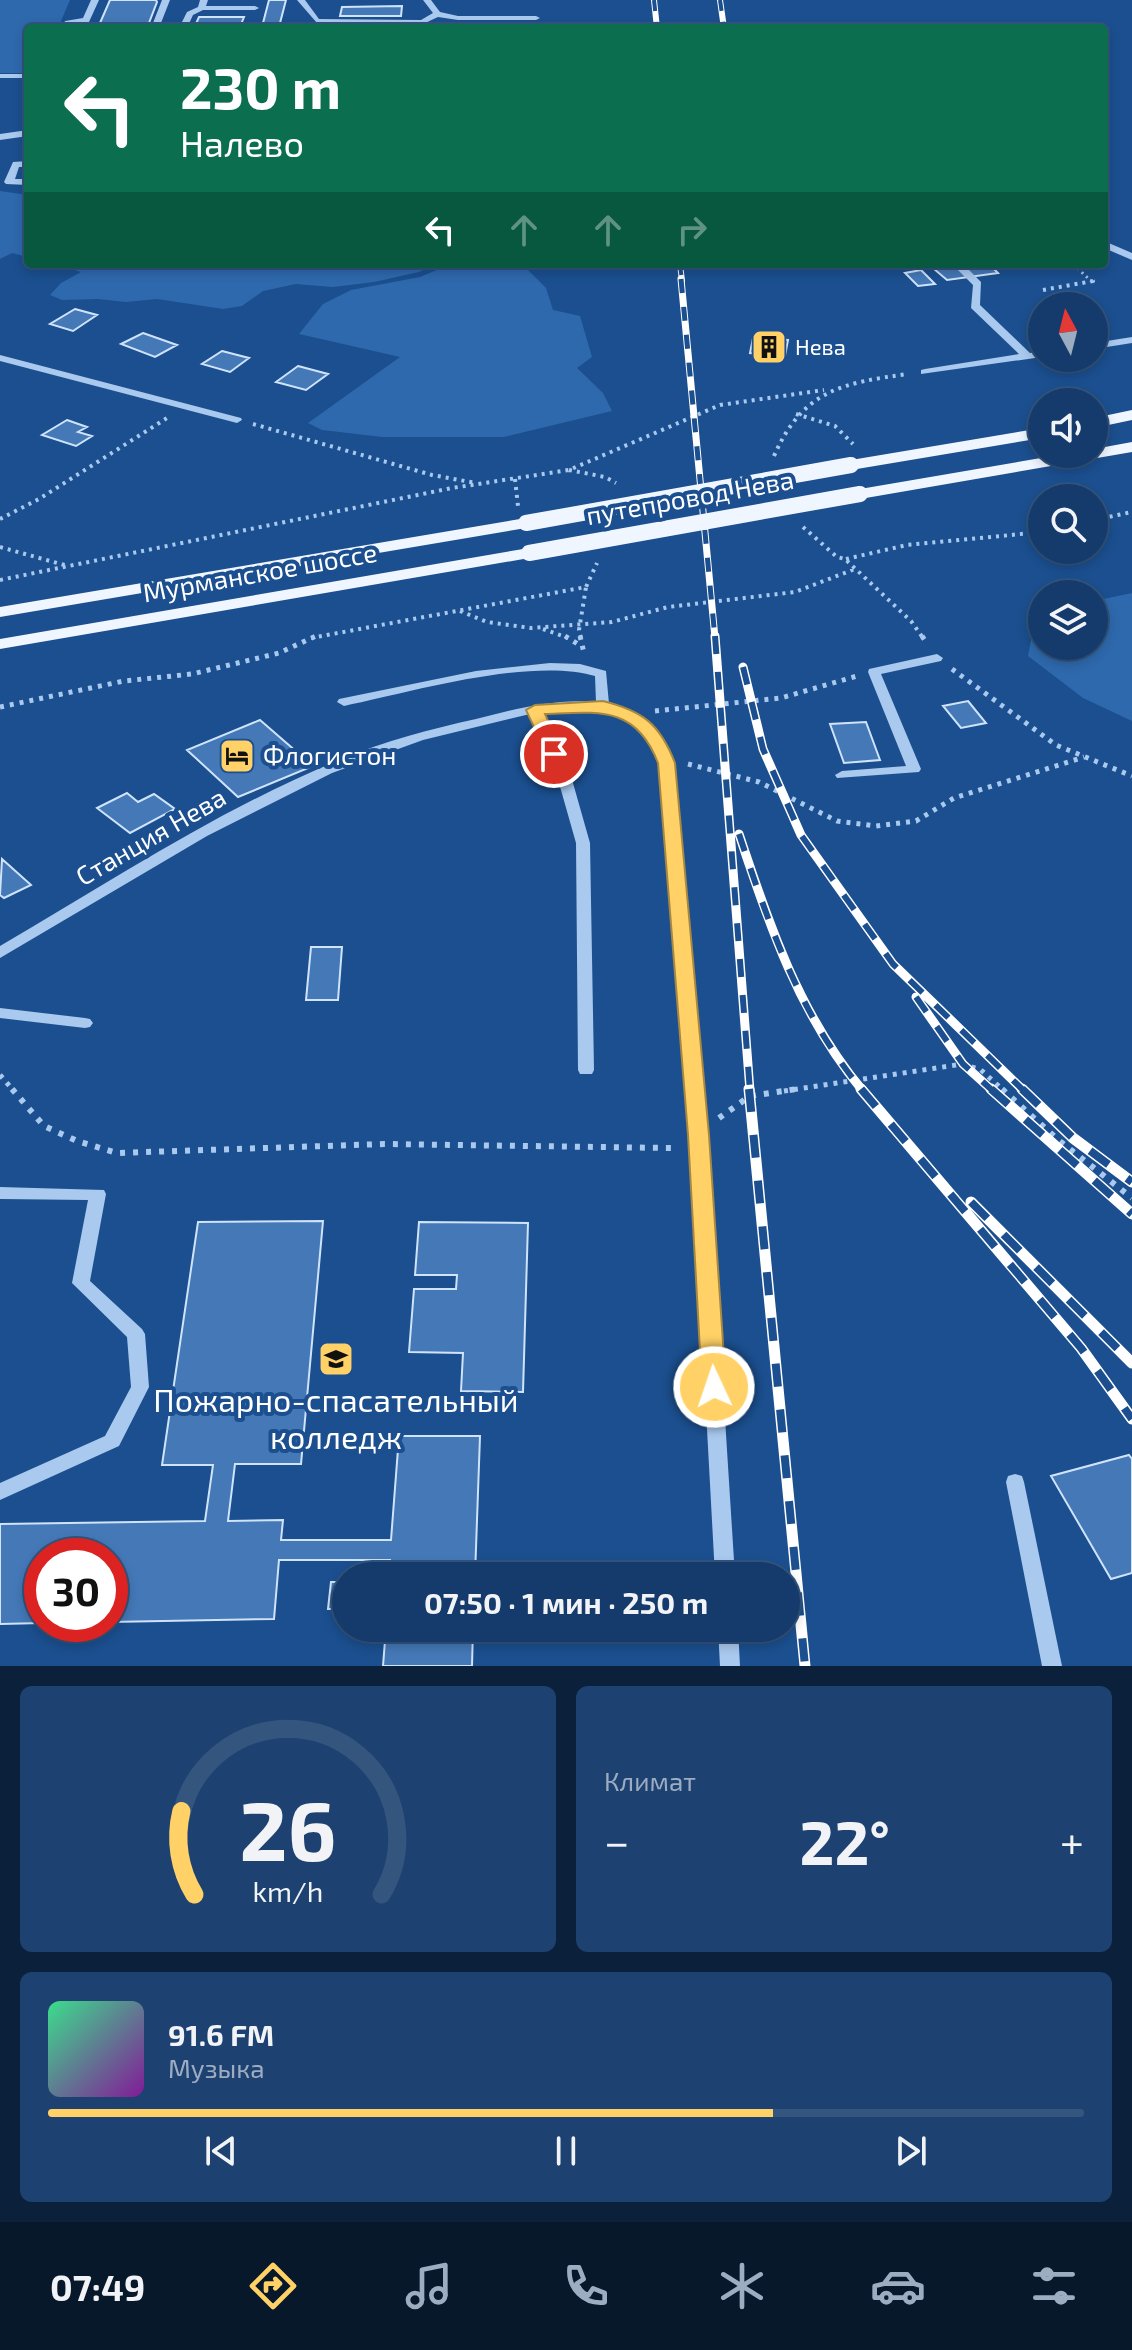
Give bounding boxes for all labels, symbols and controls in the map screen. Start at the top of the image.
text: 230 m [180,53,341,120]
icon: left [48,56,152,160]
text: Налево [180,121,304,164]
icon: left [418,208,462,252]
icon: ahead [502,208,546,252]
icon: ahead [586,208,630,252]
icon: right [670,208,714,252]
north arrow [1028,292,1108,372]
map controls [1028,292,1108,660]
building icon: Нева [750,328,788,366]
place label: Нева [795,333,846,359]
button: sound [1028,388,1108,468]
street label: путепровод Нева [583,463,796,531]
button: search [1028,484,1108,564]
street label: Мурманское шоссе [140,536,379,608]
button: layers [1028,580,1108,660]
pin [520,720,588,788]
icon: arrive [532,732,576,776]
hotel icon: Флогистон [218,737,256,775]
place label: Флогистон [263,739,396,770]
street label: Станция Нева [70,780,231,891]
school or university icon: Пожарно-спасательный колледж [317,1340,355,1378]
position arrow [672,1345,756,1429]
place label: Пожарно-спасательный колледж [153,1380,519,1455]
speed limit sign: 30 [24,1538,128,1642]
text: 07:50 · 1 мин · 250 m [424,1584,708,1620]
text: Климат [604,1765,696,1796]
text: 26 [239,1778,337,1878]
text: 22° [800,1805,890,1877]
text: − [604,1814,630,1867]
text: + [1060,1814,1084,1867]
text: km/h [253,1873,323,1908]
text: 91.6 FM [168,2016,274,2052]
text: Музыка [168,2052,265,2083]
icon: previous [199,2129,243,2173]
icon: pause [544,2129,588,2173]
icon: next [889,2129,933,2173]
icon: directions [245,2258,301,2314]
icon: music [401,2258,457,2314]
icon: phone [558,2258,614,2314]
icon: climate [714,2258,770,2314]
icon: car [870,2258,926,2314]
icon: filters [1026,2258,1082,2314]
text: 07:49 [50,2265,145,2308]

